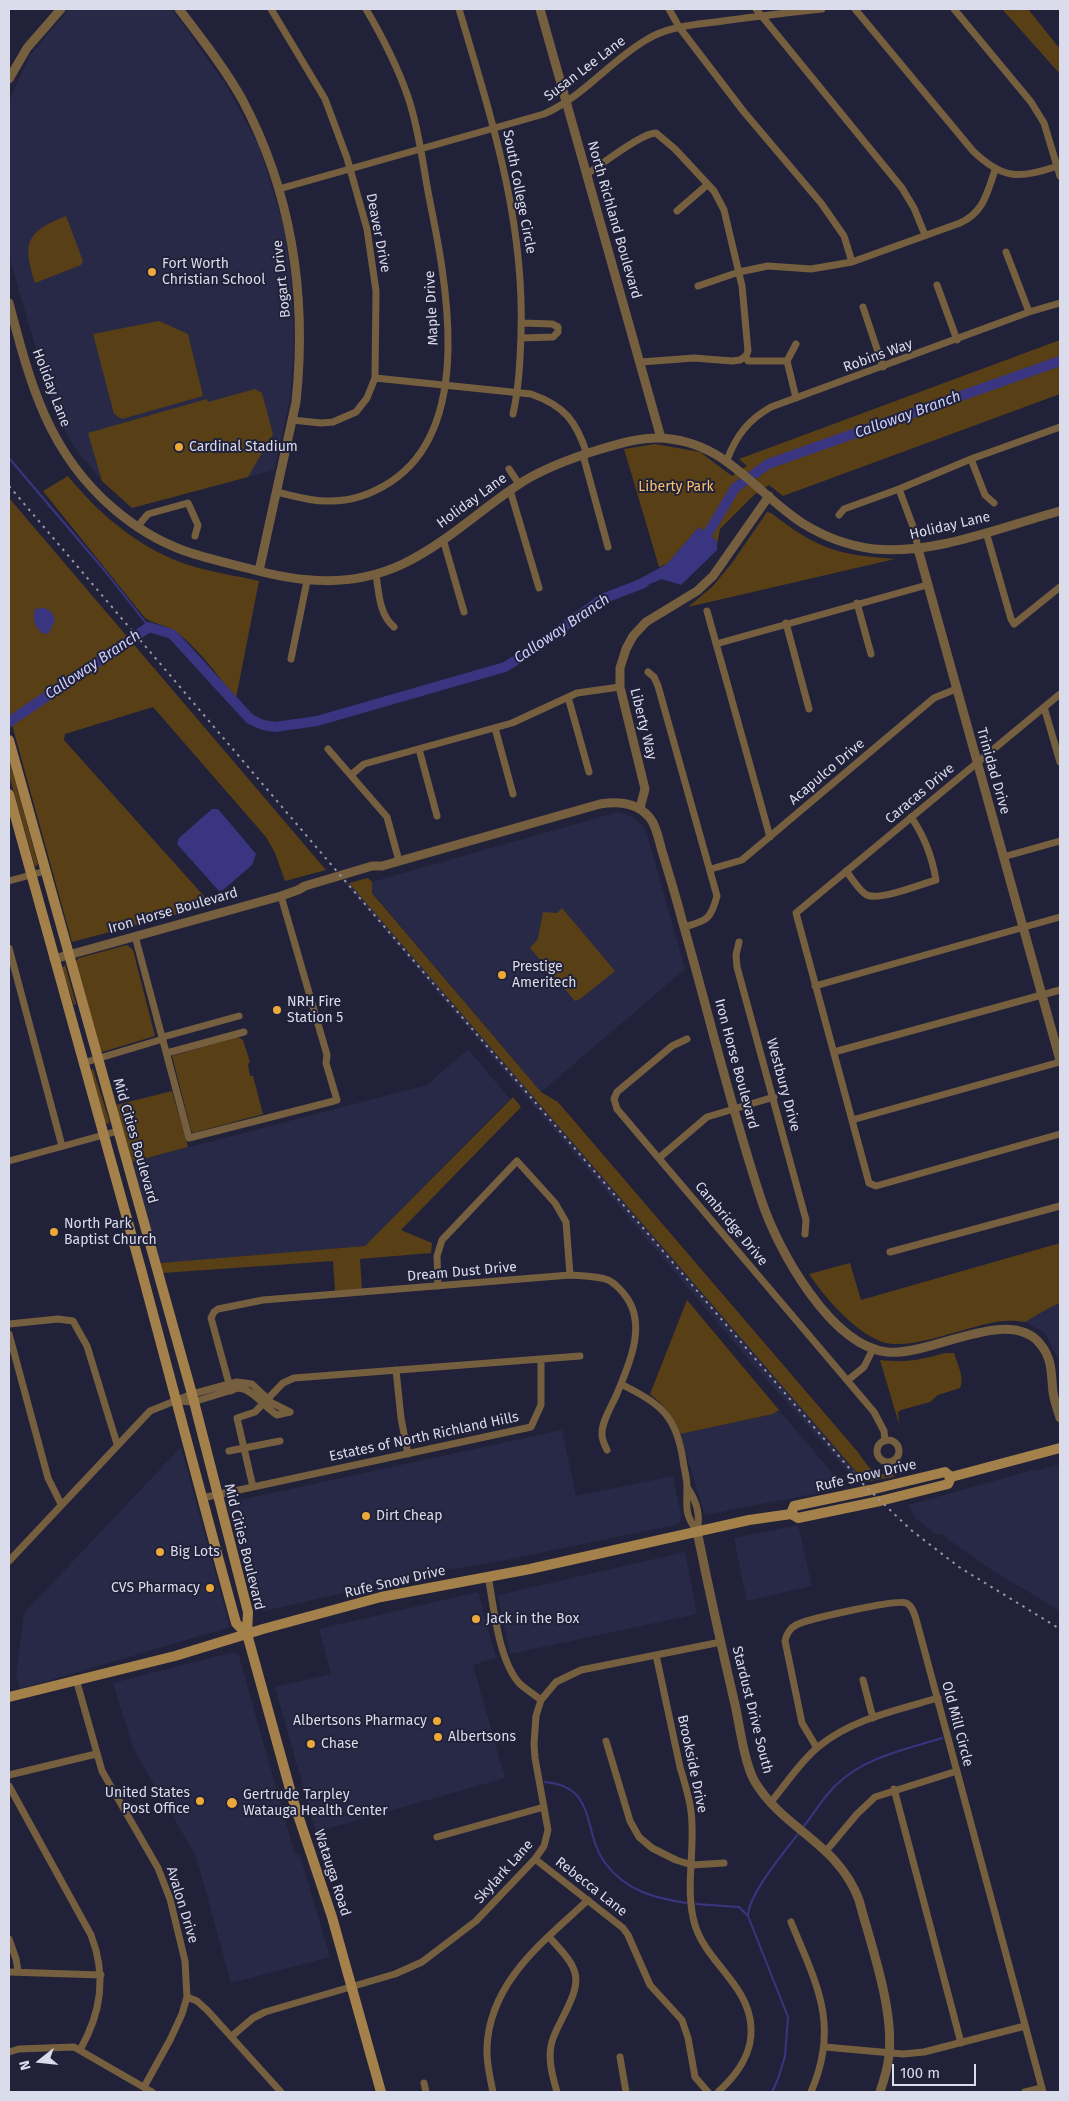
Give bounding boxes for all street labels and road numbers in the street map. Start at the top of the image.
street label: Susan Lee Lane [541,33,629,105]
street label: South College Circle [499,129,539,255]
street label: North Richland Boulevard [583,139,645,301]
street label: Deaver Drive [362,192,394,274]
street label: Bogart Drive [270,239,294,319]
street label: Maple Drive [422,270,442,346]
street label: Robins Way [841,336,915,376]
street label: Holiday Lane [28,347,74,429]
street label: Holiday Lane [434,470,510,532]
street label: Holiday Lane [908,509,992,543]
street label: Liberty Way [626,686,660,762]
street label: Trinidad Drive [973,726,1013,816]
street label: Acapulco Drive [786,735,868,809]
street label: Caracas Drive [882,760,958,828]
street label: Iron Horse Boulevard [106,884,240,938]
street label: Iron Horse Boulevard [711,997,761,1131]
street label: Westbury Drive [762,1036,804,1134]
street label: Mid Cities Boulevard [109,1076,161,1206]
street label: Cambridge Drive [691,1179,771,1269]
street label: Dream Dust Drive [406,1259,518,1285]
street label: Estates of North Richland Hills [328,1409,520,1465]
street label: Rufe Snow Drive [814,1456,918,1496]
street label: Mid Cities Boulevard [220,1482,268,1612]
street label: Rufe Snow Drive [343,1562,447,1602]
street label: Stardust Drive South [728,1645,776,1775]
street label: Old Mill Circle [938,1679,976,1769]
street label: Brookside Drive [673,1713,711,1815]
street label: Watauga Road [310,1828,354,1918]
street label: Skylark Lane [471,1837,537,1907]
street label: Rebecca Lane [552,1854,630,1920]
street label: Avalon Drive [162,1865,202,1945]

